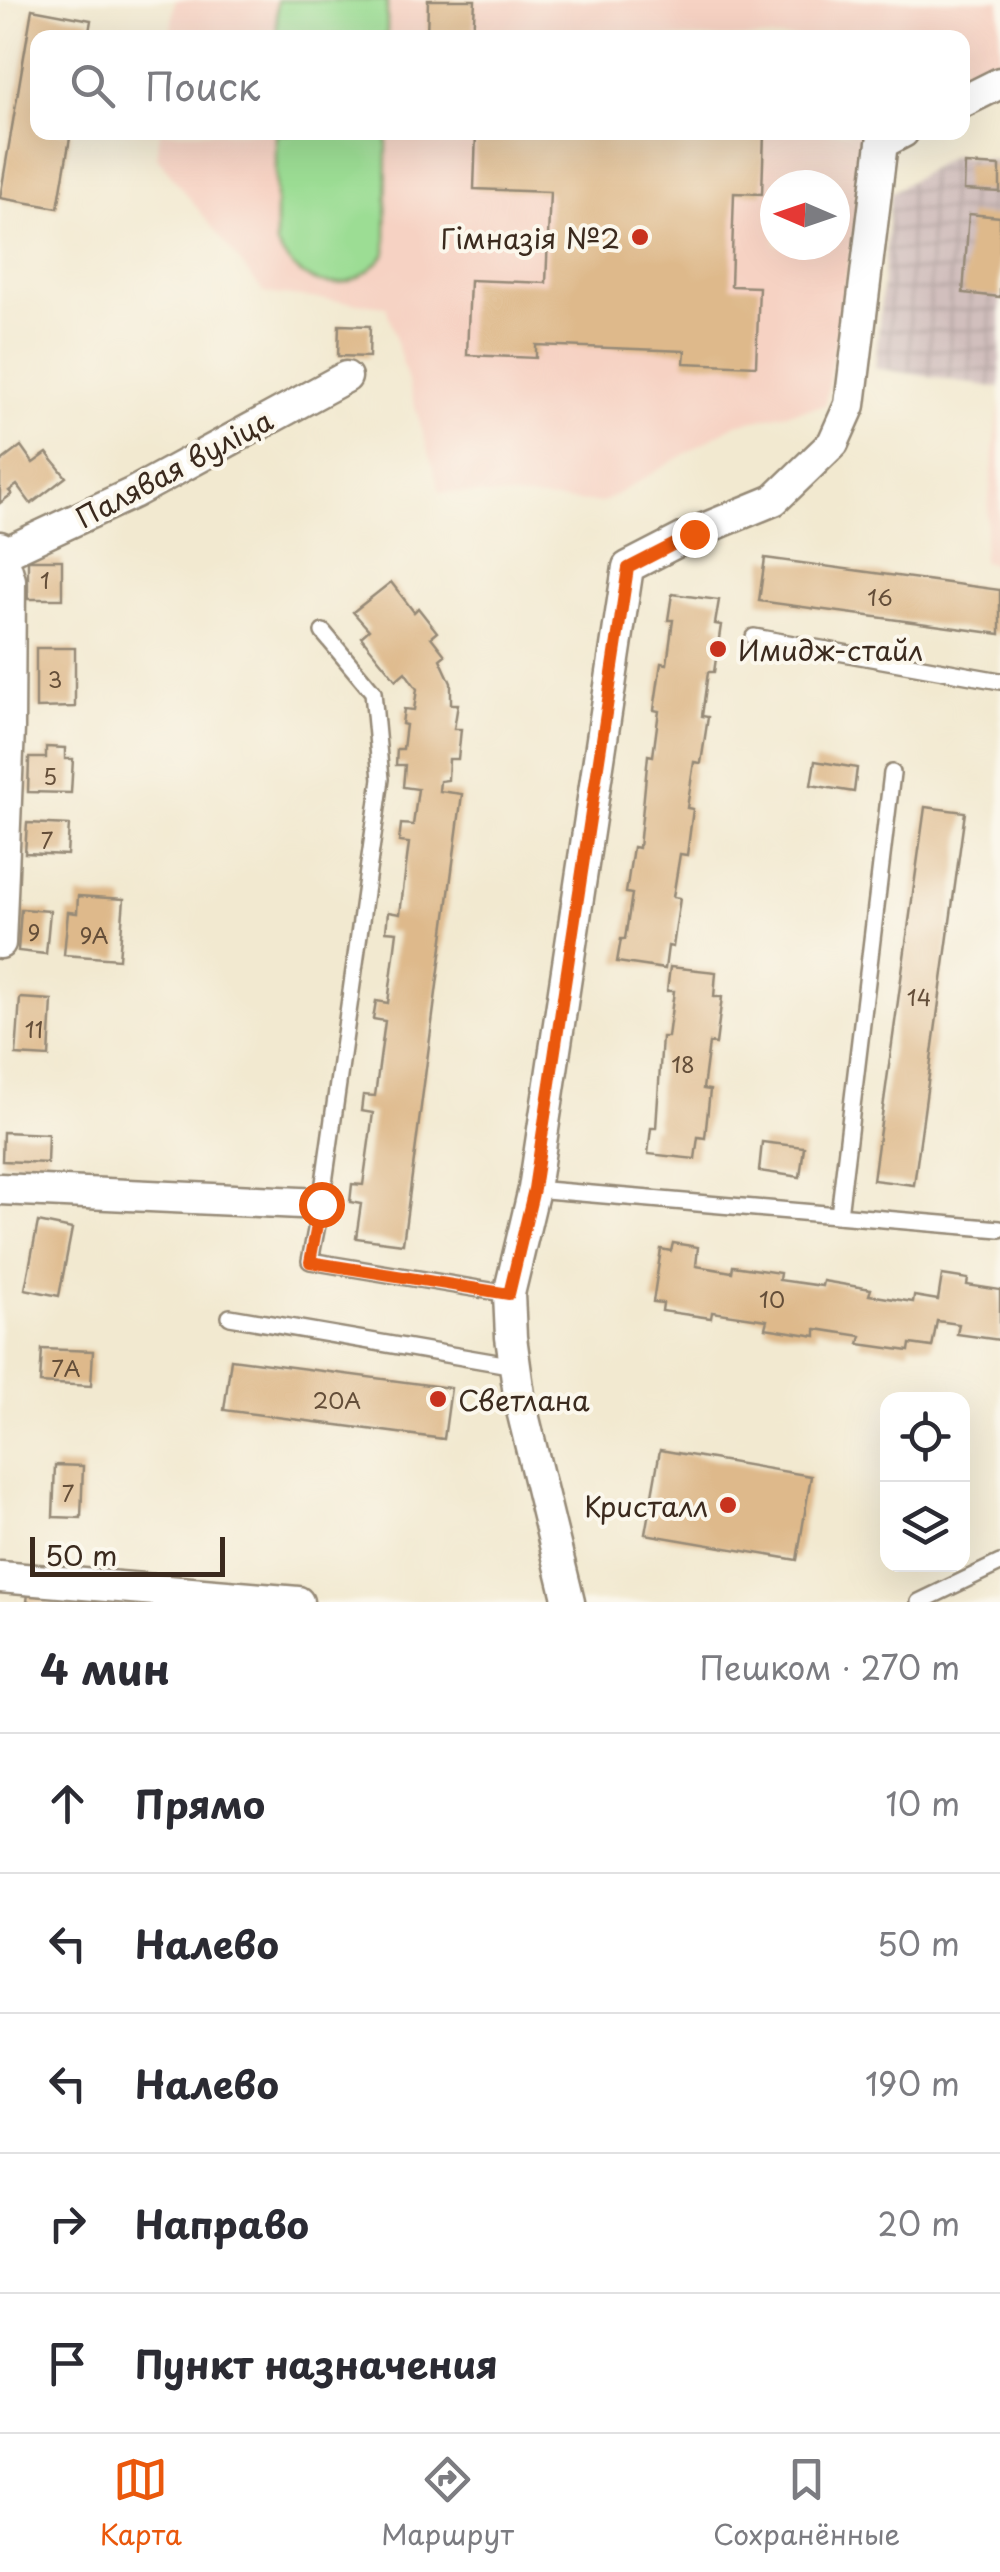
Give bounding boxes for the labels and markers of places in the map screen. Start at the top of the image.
place label: Гімназія №2 [441,216,620,259]
marker: Гімназія №2 [629,226,651,248]
place label: Имидж-стайл [738,628,923,671]
marker: Имидж-стайл [707,638,729,660]
place label: Светлана [458,1378,590,1421]
marker: Светлана [427,1388,449,1410]
place label: Кристалл [584,1484,708,1527]
marker: Кристалл [717,1494,739,1516]

